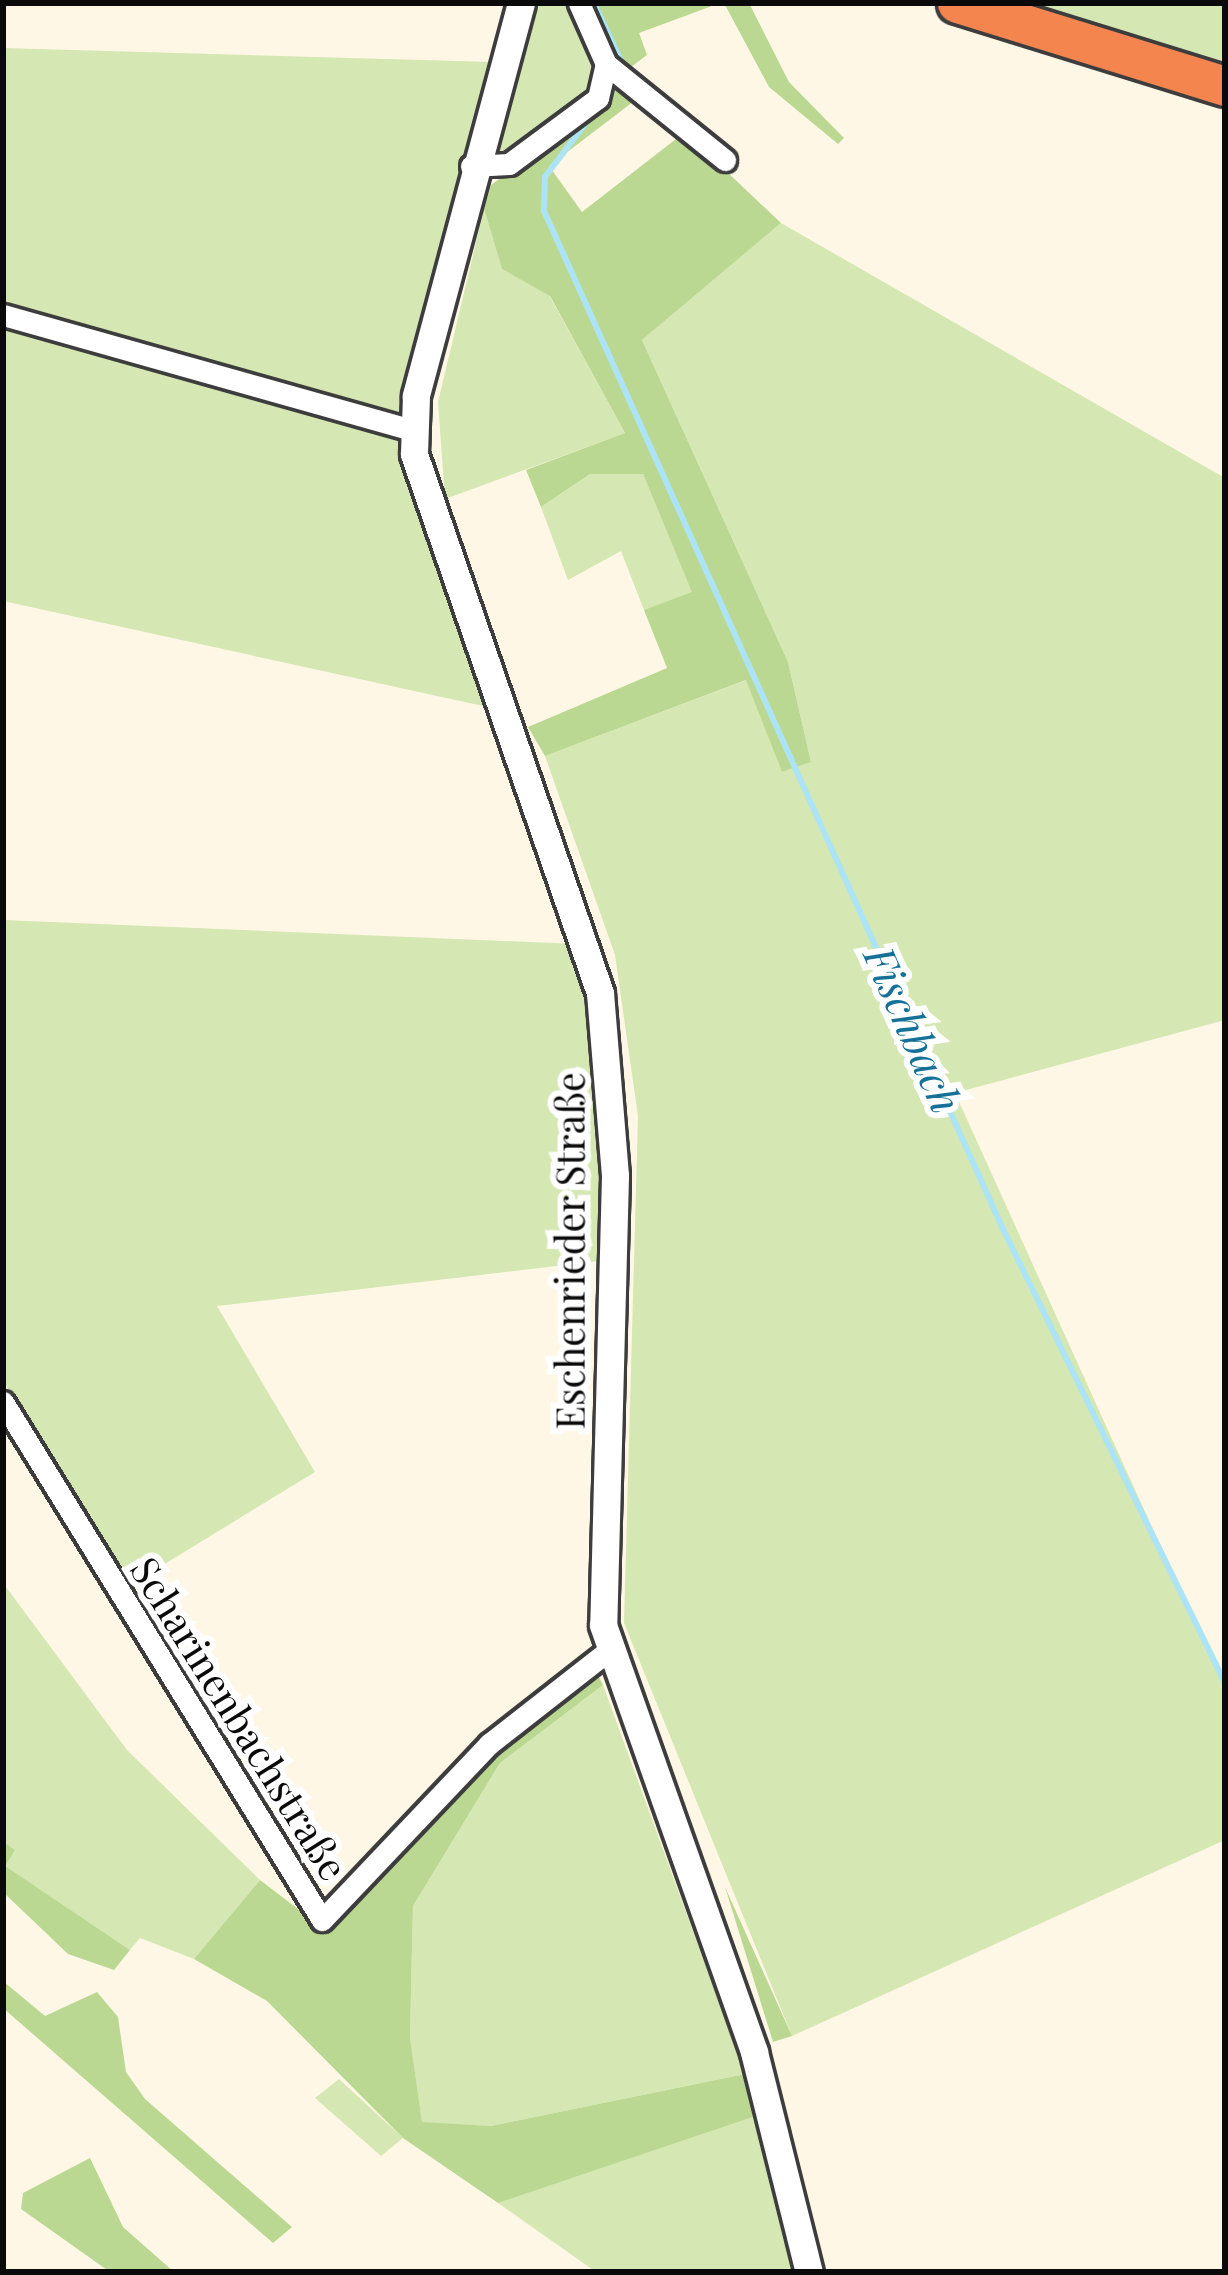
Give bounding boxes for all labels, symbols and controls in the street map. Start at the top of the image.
water label: Fischbach [855,938,973,1120]
street label: Eschenrieder Straße [546,1072,592,1430]
street label: Scharinenbachstraße [122,1548,358,1888]

